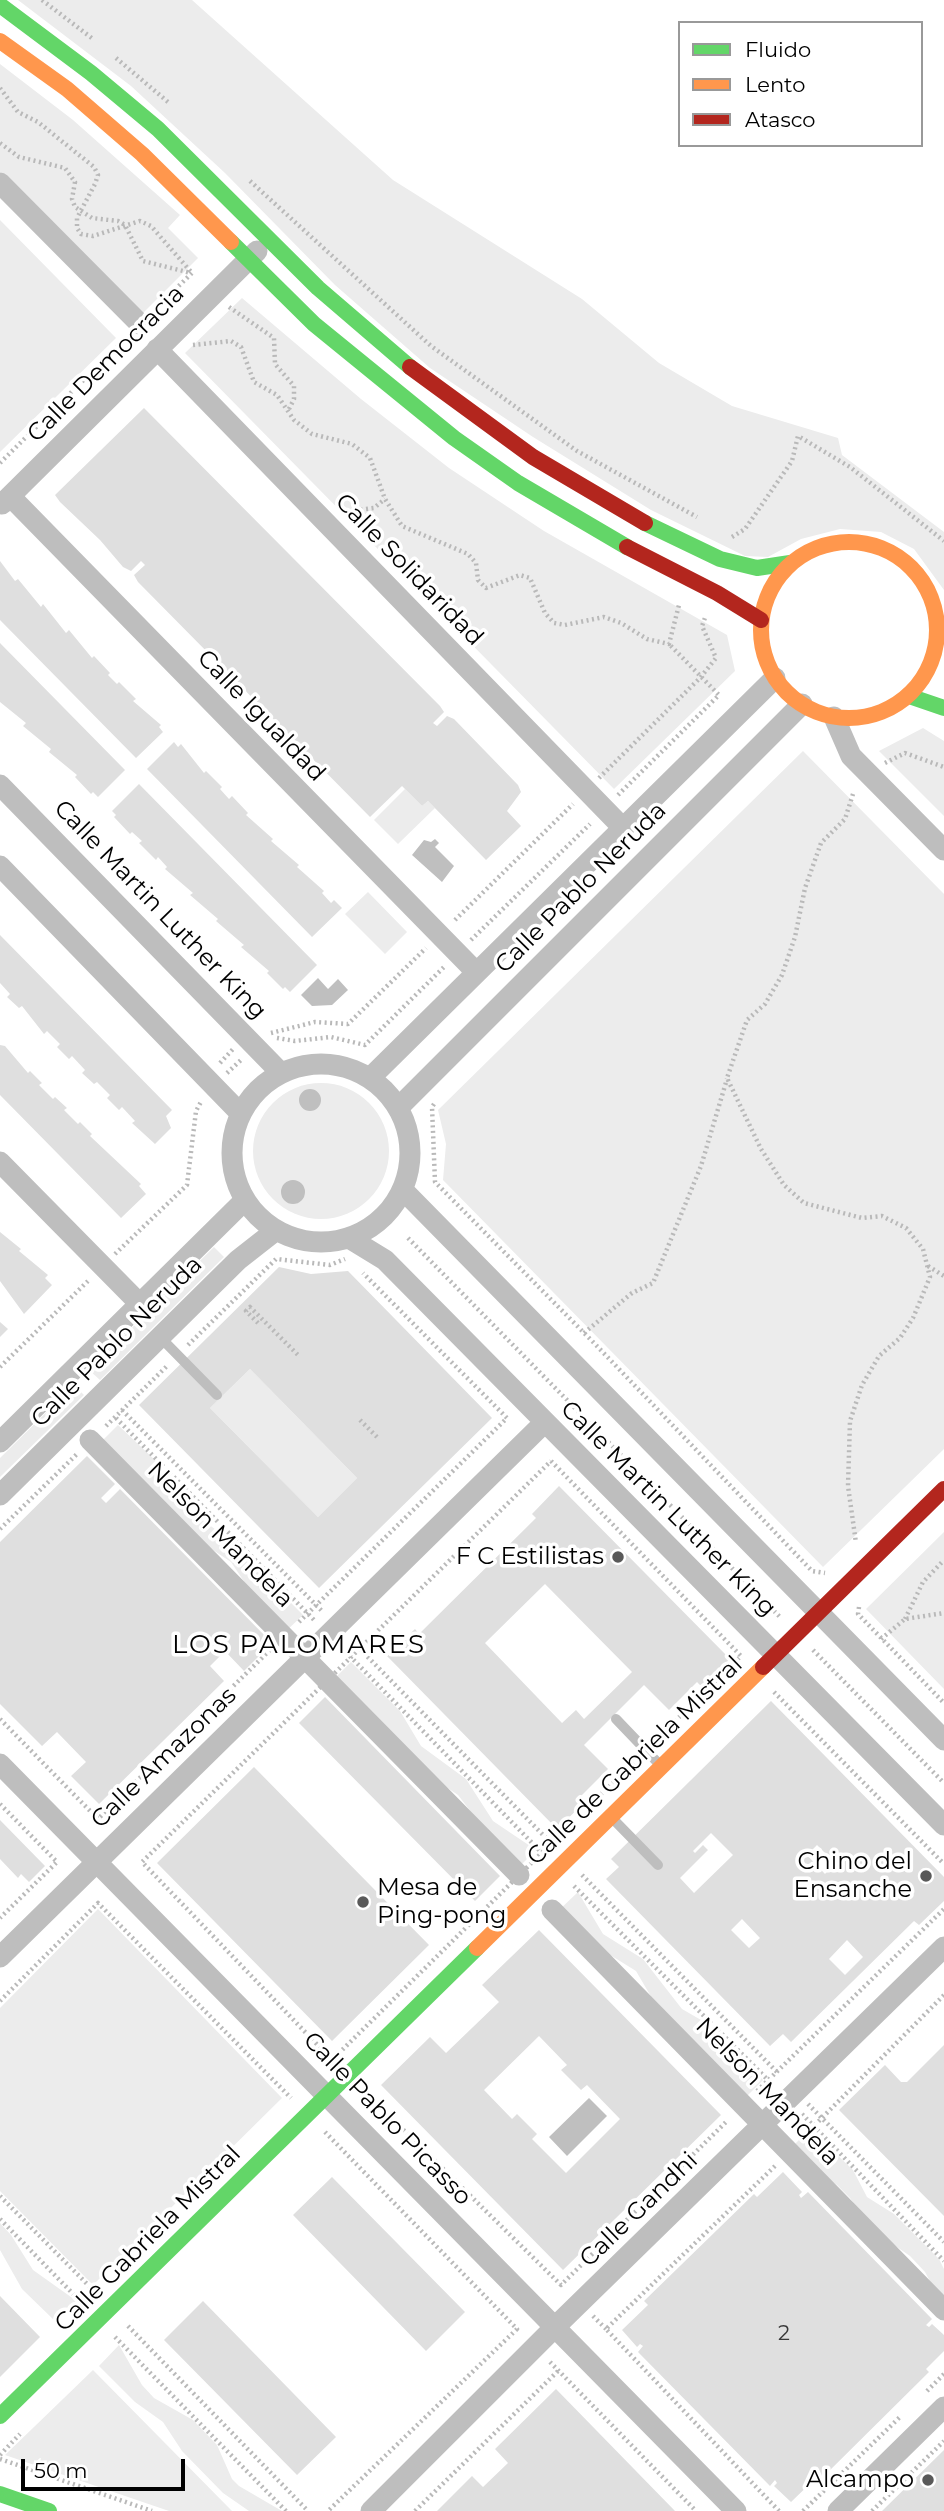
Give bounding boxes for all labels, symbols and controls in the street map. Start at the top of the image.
legend [678,21,923,147]
text: Fluido [745,37,811,62]
text: Lento [745,72,805,97]
text: Atasco [745,107,816,132]
street label: Calle Democracia [22,280,190,448]
street label: Calle Solidaridad [329,488,489,652]
street label: Calle Igualdad [191,644,331,788]
street label: Calle Martin Luther King [48,795,272,1025]
street label: Calle Pablo Neruda [490,797,672,979]
street label: Calle Pablo Neruda [26,1251,208,1433]
street label: Calle Martin Luther King [554,1395,782,1623]
street label: Nelson Mandela [141,1456,299,1614]
place label: F C Estilistas [456,1543,604,1571]
marker: F C Estilistas [610,1549,626,1565]
district label: LOS PALOMARES [174,1629,424,1661]
street label: Calle de Gabriela Mistral [521,1651,749,1871]
street label: Calle Amazonas [85,1681,243,1835]
place label: Chino del Ensanche [794,1848,912,1904]
marker: Chino del Ensanche [918,1868,934,1884]
place label: Mesa de Ping-pong [377,1874,507,1930]
marker: Mesa de Ping-pong [355,1894,371,1910]
street label: Nelson Mandela [689,2012,845,2172]
street label: Calle Pablo Picasso [297,2026,477,2212]
street label: Calle Gabriela Mistral [49,2140,247,2338]
street label: Calle Gandhi [574,2147,704,2273]
house number: 2 [778,2321,790,2347]
scale bar [24,2444,189,2488]
text: 50 m [34,2458,88,2483]
place label: Alcampo [806,2466,914,2494]
marker: Alcampo [920,2472,936,2488]

